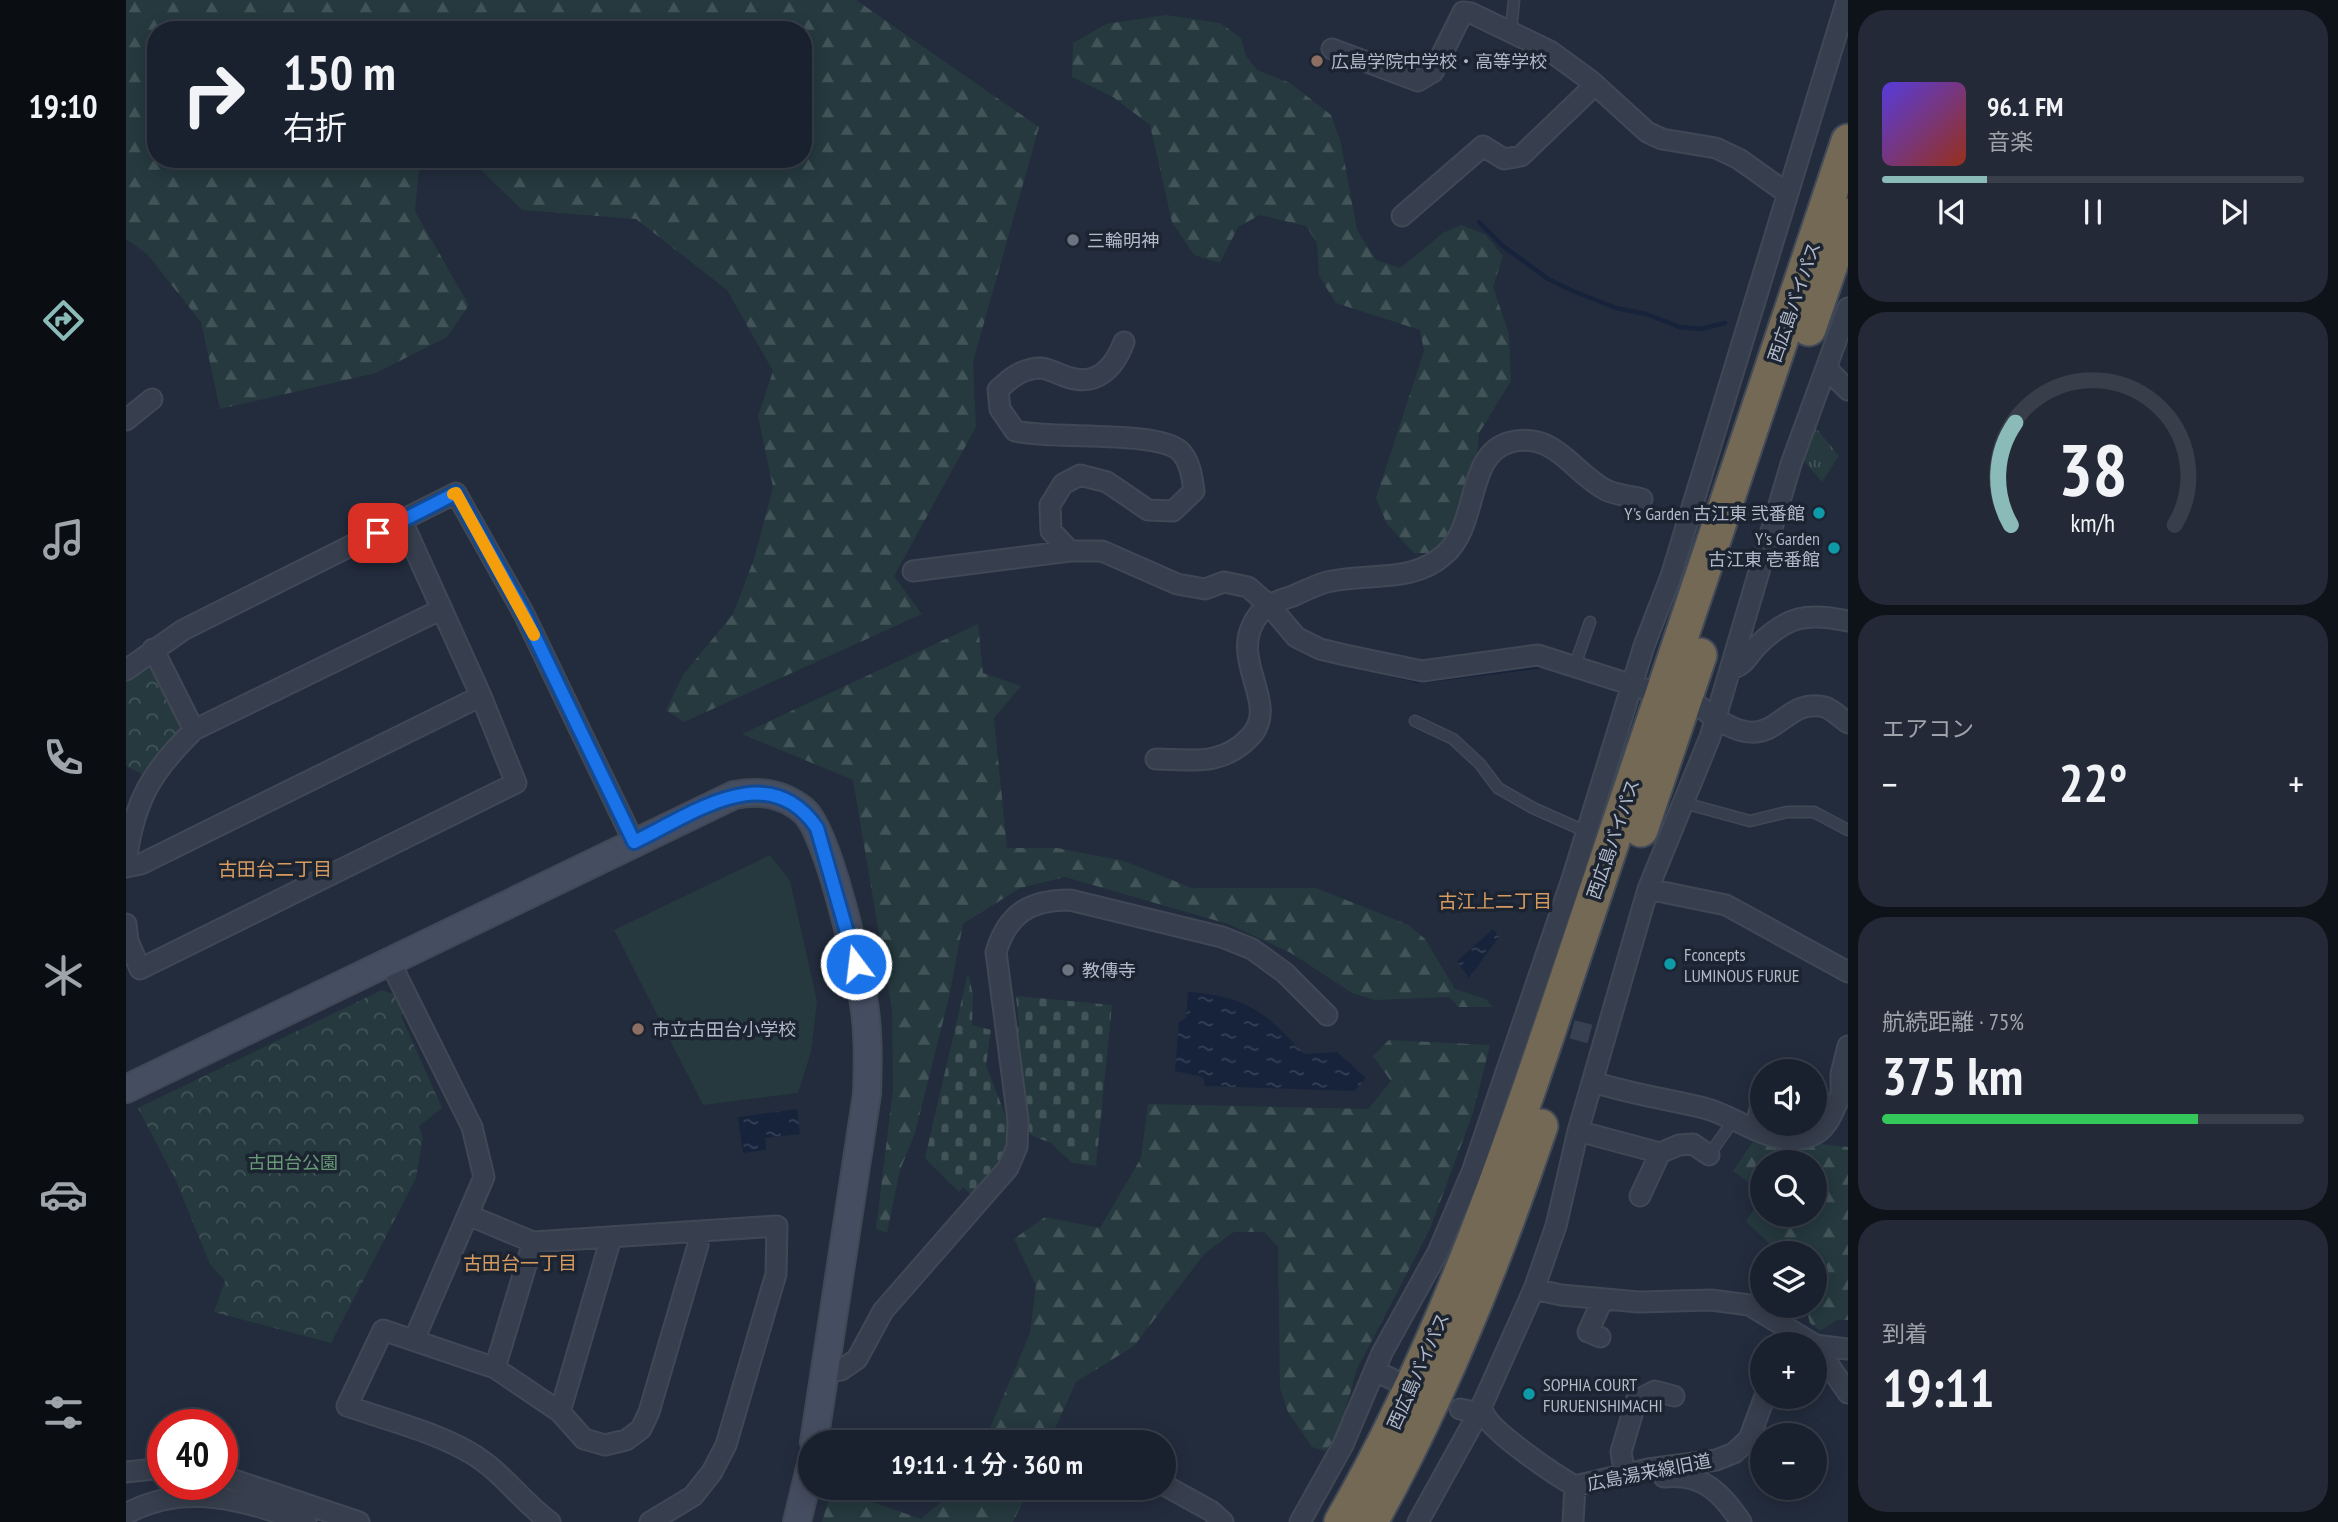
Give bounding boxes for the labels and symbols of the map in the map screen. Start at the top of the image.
place label: 広島学院中学校・高等学校 [1331,50,1547,73]
marker: 広島学院中学校・高等学校 [1309,53,1325,69]
place label: 三輪明神 [1087,229,1159,252]
marker: 三輪明神 [1065,232,1081,248]
street label: 西広島バイパス [1763,239,1825,365]
place label: Y's Garden 古江東 弐番館 [1624,502,1805,525]
pin [348,503,408,563]
marker: Y's Garden 古江東 弐番館 [1811,505,1827,521]
place label: Y's Garden 古江東 壱番館 [1708,527,1820,571]
marker: Y's Garden 古江東 壱番館 [1826,540,1842,556]
street label: 西広島バイパス [1582,776,1644,902]
district label: 古田台二丁目 [218,857,332,881]
district label: 古江上二丁目 [1438,889,1552,913]
position arrow [819,927,893,1001]
place label: Fconcepts LUMINOUS FURUE [1684,943,1800,987]
marker: Fconcepts LUMINOUS FURUE [1662,956,1678,972]
place label: 教傳寺 [1082,959,1136,982]
marker: 教傳寺 [1060,962,1076,978]
place label: 市立古田台小学校 [652,1018,796,1041]
marker: 市立古田台小学校 [630,1021,646,1037]
park label: 古田台公園 [248,1151,338,1174]
district label: 古田台一丁目 [463,1251,577,1275]
street label: 西広島バイパス [1382,1309,1454,1433]
place label: SOPHIA COURT FURUENISHIMACHI [1543,1373,1663,1417]
marker: SOPHIA COURT FURUENISHIMACHI [1521,1386,1537,1402]
speed limit sign: 40 [147,1409,238,1500]
street label: 広島湯来線旧道 [1585,1449,1713,1495]

